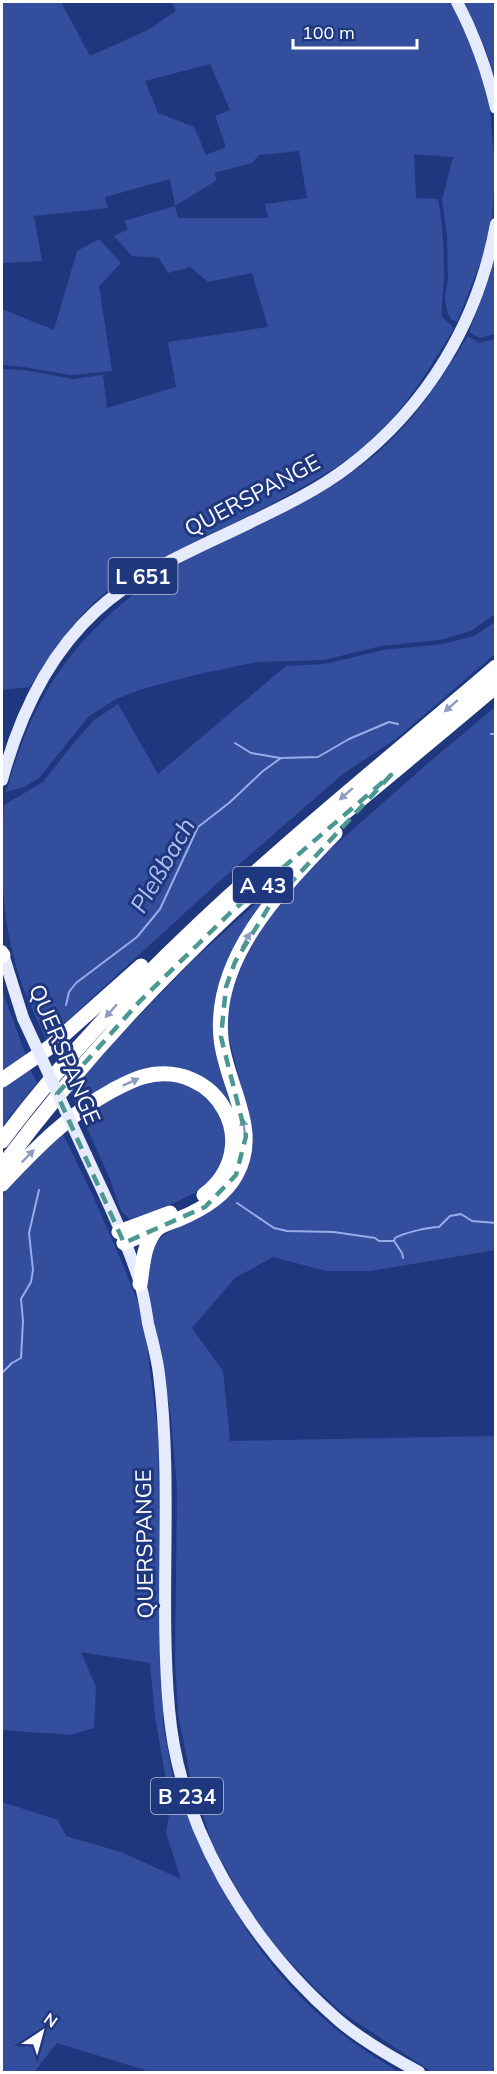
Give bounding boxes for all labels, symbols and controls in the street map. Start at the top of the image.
scale bar [293,12,418,50]
text: 100 m [302,21,355,44]
street label: QUERSPANGE [180,448,324,542]
road number: L 651 [108,558,178,594]
one-way arrow [443,699,459,712]
one-way arrow [338,788,354,801]
water label: Pleßbach [123,812,201,918]
road number: A 43 [233,867,293,903]
one-way arrow [241,932,252,948]
street label: QUERSPANGE [23,980,107,1128]
one-way arrow [105,1003,118,1018]
one-way arrow [122,1077,140,1087]
one-way arrow [239,1117,248,1136]
one-way arrow [21,1150,35,1164]
street label: QUERSPANGE [129,1469,159,1619]
road number: B 234 [151,1778,223,1814]
north arrow [12,2002,72,2062]
text: N [40,2008,62,2032]

